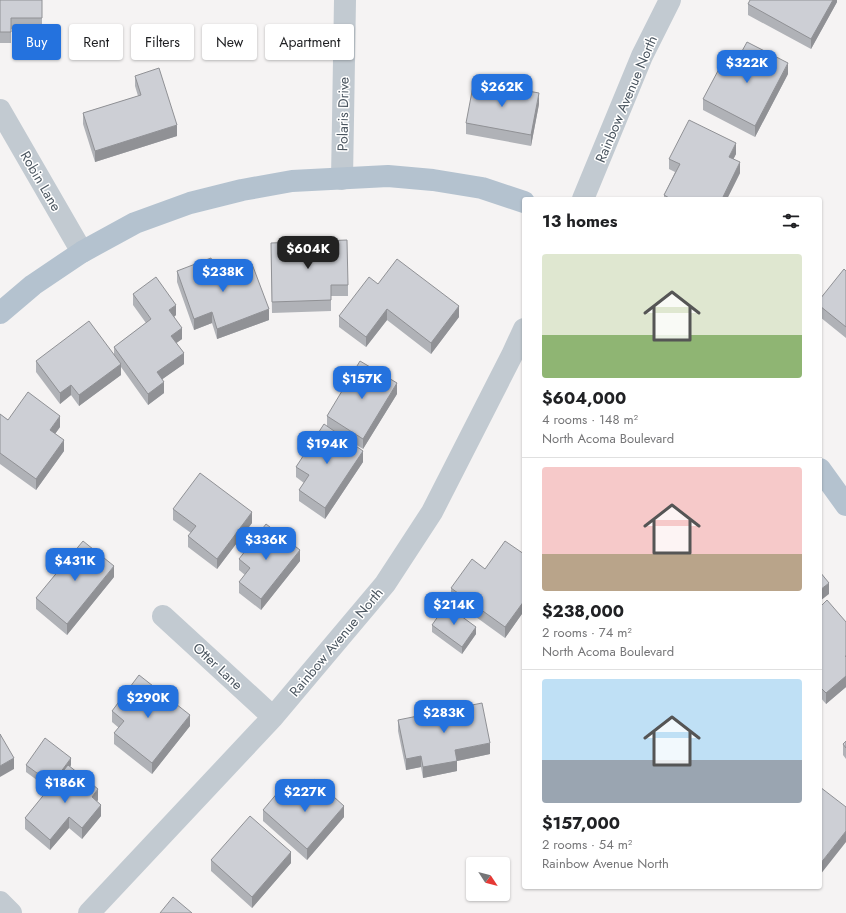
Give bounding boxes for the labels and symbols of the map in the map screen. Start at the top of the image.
street label: Rainbow Avenue North [590,32,662,166]
pin: $322K [719,50,775,84]
pin: $262K [474,74,530,108]
street label: Polaris Drive [332,77,354,151]
street label: Robin Lane [16,147,66,215]
pin: $604K [280,236,336,270]
pin: $238K [195,259,251,293]
pin: $157K [334,366,390,400]
pin: $194K [299,431,355,465]
pin: $336K [238,527,294,561]
pin: $431K [47,548,103,582]
street label: Rainbow Avenue North [284,583,388,701]
pin: $214K [426,592,482,626]
street label: Otter Lane [189,638,247,694]
pin: $290K [120,685,176,719]
pin: $283K [416,700,472,734]
pin: $186K [37,770,93,804]
pin: $227K [277,779,333,813]
north arrow [466,857,510,901]

